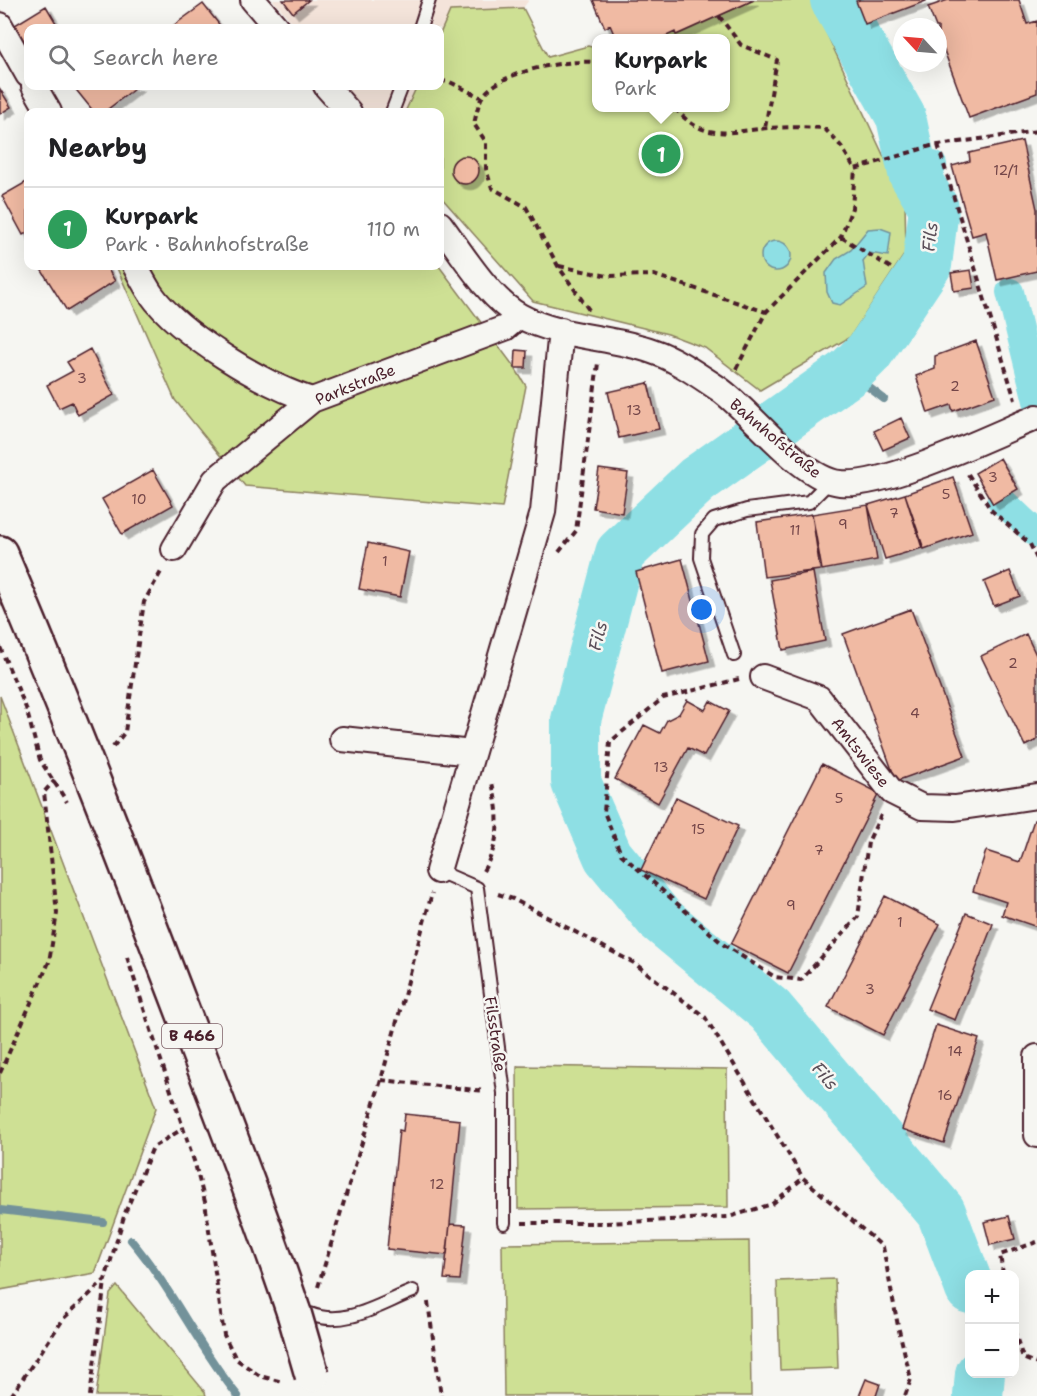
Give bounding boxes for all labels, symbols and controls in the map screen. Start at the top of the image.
north arrow [893,18,947,72]
search box [24,24,444,90]
popup [592,34,730,112]
icon: search [45,41,78,74]
text: Search here [93,43,219,72]
text: Kurpark [614,46,708,75]
text: Park [614,75,657,101]
text: Nearby [48,130,147,165]
pin: 1 [642,132,680,176]
house number: 12/1 [993,161,1019,179]
text: Kurpark [105,202,199,231]
text: 1 [63,216,72,242]
text: 110 m [366,216,420,242]
water label: Fils [916,221,944,253]
text: Park · Bahnhofstraße [105,231,309,257]
street label: Parkstraße [312,359,398,410]
house number: 3 [77,369,87,387]
house number: 2 [950,377,960,395]
street label: Bahnhofstraße [725,394,826,483]
house number: 13 [627,401,641,419]
house number: 3 [988,468,998,486]
house number: 5 [942,485,950,503]
house number: 10 [131,490,147,508]
house number: 7 [889,504,899,522]
house number: 9 [838,515,848,533]
house number: 11 [789,521,801,539]
house number: 1 [382,552,388,570]
your location [687,595,716,624]
water label: Fils [583,619,613,653]
house number: 2 [1008,654,1018,672]
house number: 4 [910,704,920,722]
street label: Amtswiese [827,713,895,792]
house number: 13 [654,758,668,776]
house number: 5 [835,789,843,807]
house number: 15 [691,820,705,838]
house number: 7 [814,841,824,859]
house number: 9 [786,896,796,914]
house number: 1 [897,913,903,931]
house number: 3 [865,980,875,998]
street label: Filsstraße [480,995,511,1073]
road number: B 466 [162,1024,222,1048]
house number: 14 [947,1042,963,1060]
water label: Fils [806,1057,844,1095]
house number: 16 [937,1086,953,1104]
house number: 12 [430,1175,444,1193]
map controls [965,1270,1019,1378]
button: + [965,1270,1019,1324]
button: − [965,1324,1019,1378]

